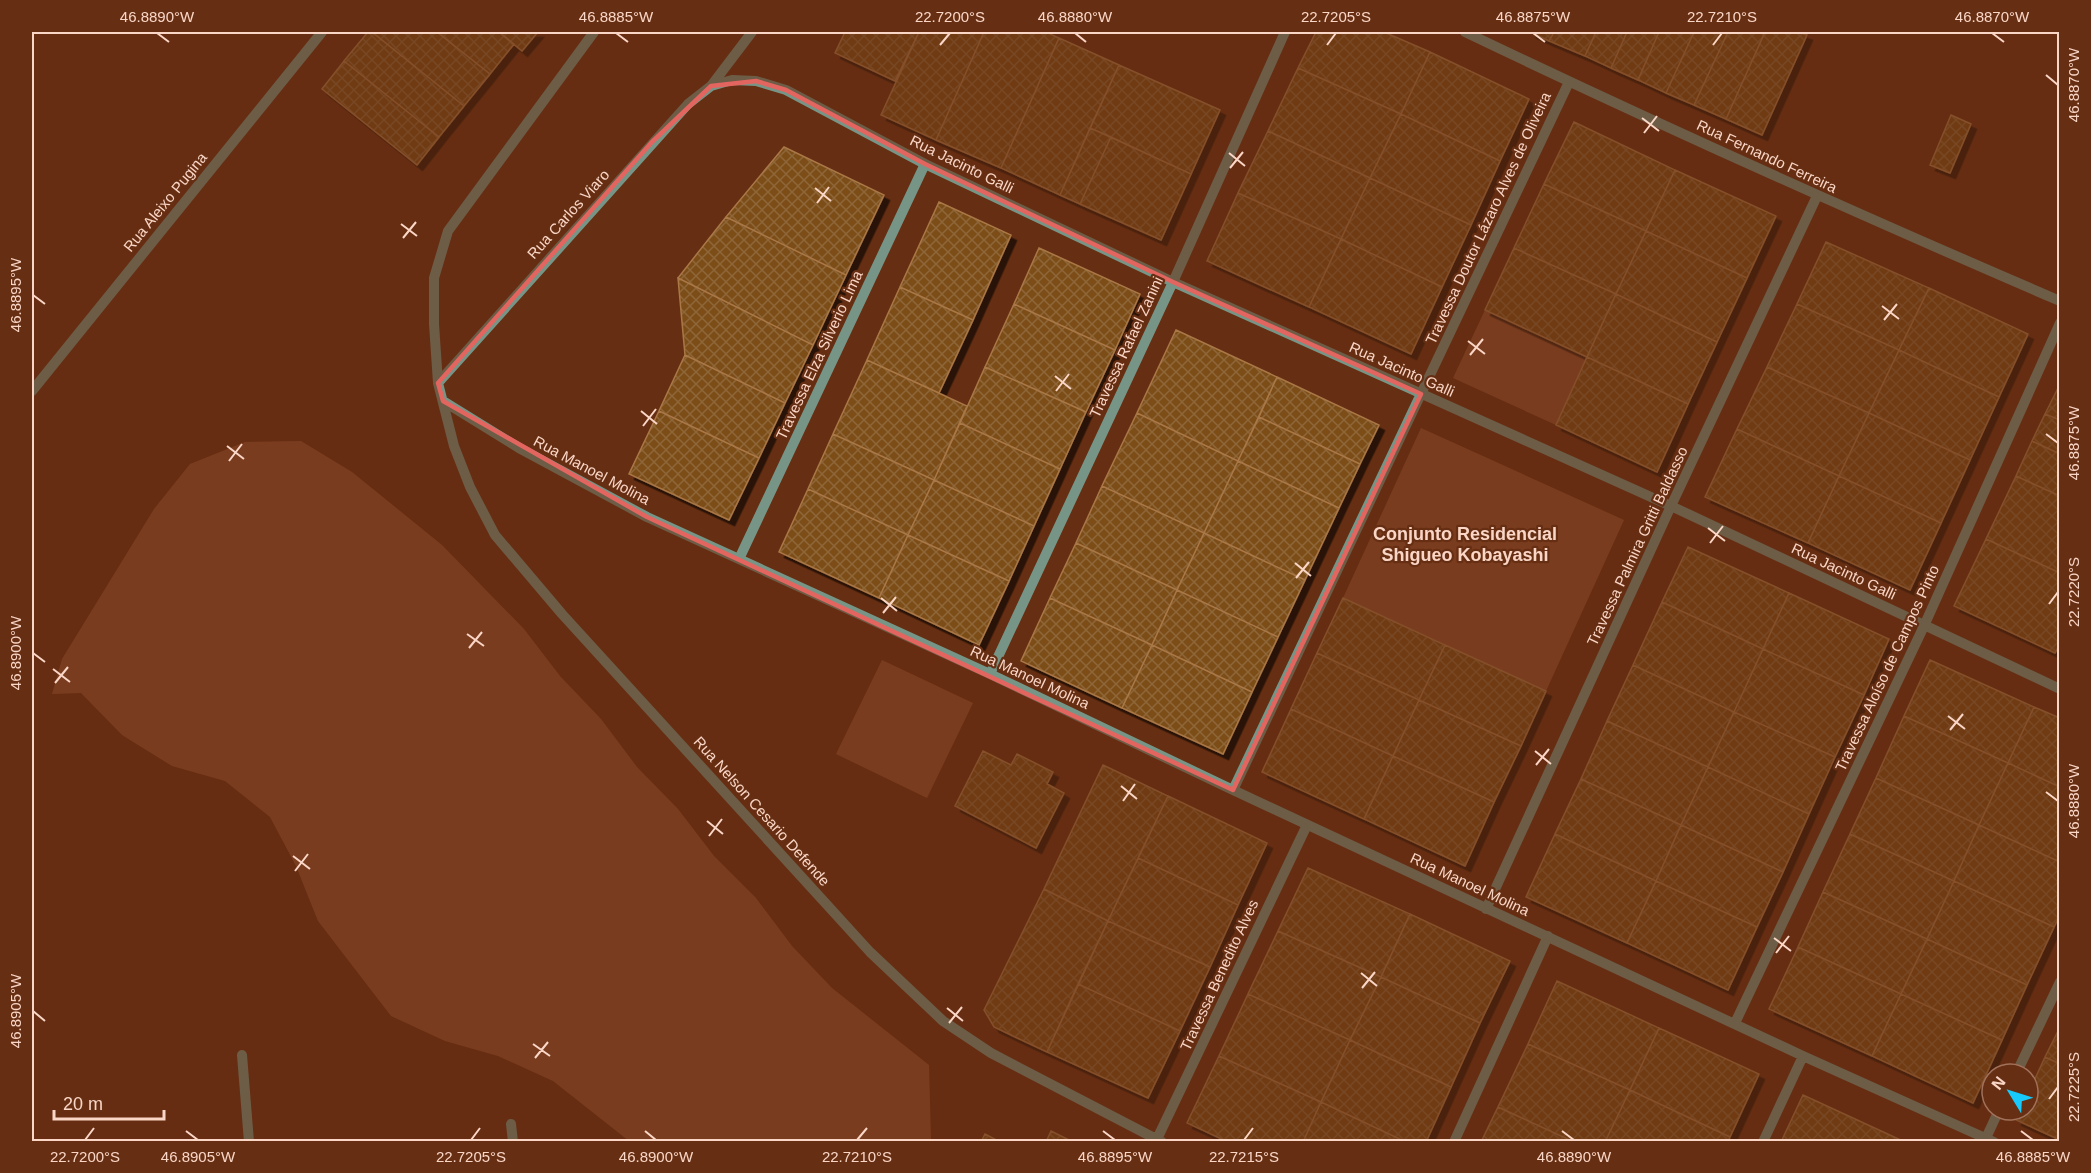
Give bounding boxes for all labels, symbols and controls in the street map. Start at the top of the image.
text: 46.8890°W [120,8,195,25]
text: 46.8885°W [579,8,654,25]
text: 22.7200°S [915,8,985,25]
text: 46.8880°W [1038,8,1113,25]
text: 22.7205°S [1301,8,1371,25]
text: 46.8875°W [1496,8,1571,25]
text: 22.7210°S [1687,8,1757,25]
text: 46.8870°W [1955,8,2030,25]
text: 46.8870°W [2065,47,2082,122]
street label: Travessa Doutor Lázaro Alves de Oliveira [1422,89,1554,347]
street label: Rua Fernando Ferreira [1694,116,1840,196]
street label: Rua Jacinto Galli [907,132,1017,196]
street label: Rua Aleixo Pugina [120,149,211,255]
street label: Rua Carlos Viaro [524,166,612,262]
text: 46.8895°W [7,257,24,332]
street label: Travessa Elza Silverio Lima [772,267,866,442]
street label: Travessa Rafael Zanini [1086,274,1166,420]
street label: Rua Jacinto Galli [1347,338,1457,400]
text: 46.8875°W [2065,405,2082,480]
street label: Rua Manoel Molina [531,432,654,508]
street label: Travessa Palmira Gritti Baldasso [1583,444,1691,648]
district label: Conjunto Residencial Shigueo Kobayashi [1373,524,1557,565]
street label: Rua Jacinto Galli [1789,539,1899,603]
text: 22.7220°S [2065,557,2082,627]
street label: Travessa Aloíso de Campos Pinto [1832,562,1942,774]
text: 46.8900°W [7,615,24,690]
street label: Rua Manoel Molina [968,642,1093,712]
street label: Rua Nelson Cesario Defende [690,733,834,889]
text: 46.8880°W [2065,763,2082,838]
street label: Rua Manoel Molina [1408,849,1533,919]
street label: Travessa Benedito Alves [1177,897,1261,1053]
text: 46.8905°W [7,973,24,1048]
text: 22.7225°S [2065,1052,2082,1122]
north arrow [1980,1062,2040,1122]
text: N [1988,1073,2009,1093]
scale bar [54,1083,164,1121]
text: 20 m [63,1094,103,1114]
text: 22.7200°S [50,1148,120,1165]
text: 46.8905°W [161,1148,236,1165]
text: 22.7205°S [436,1148,506,1165]
text: 46.8900°W [619,1148,694,1165]
text: 22.7210°S [822,1148,892,1165]
text: 46.8895°W [1078,1148,1153,1165]
text: 22.7215°S [1209,1148,1279,1165]
text: 46.8890°W [1537,1148,1612,1165]
text: 46.8885°W [1996,1148,2071,1165]

